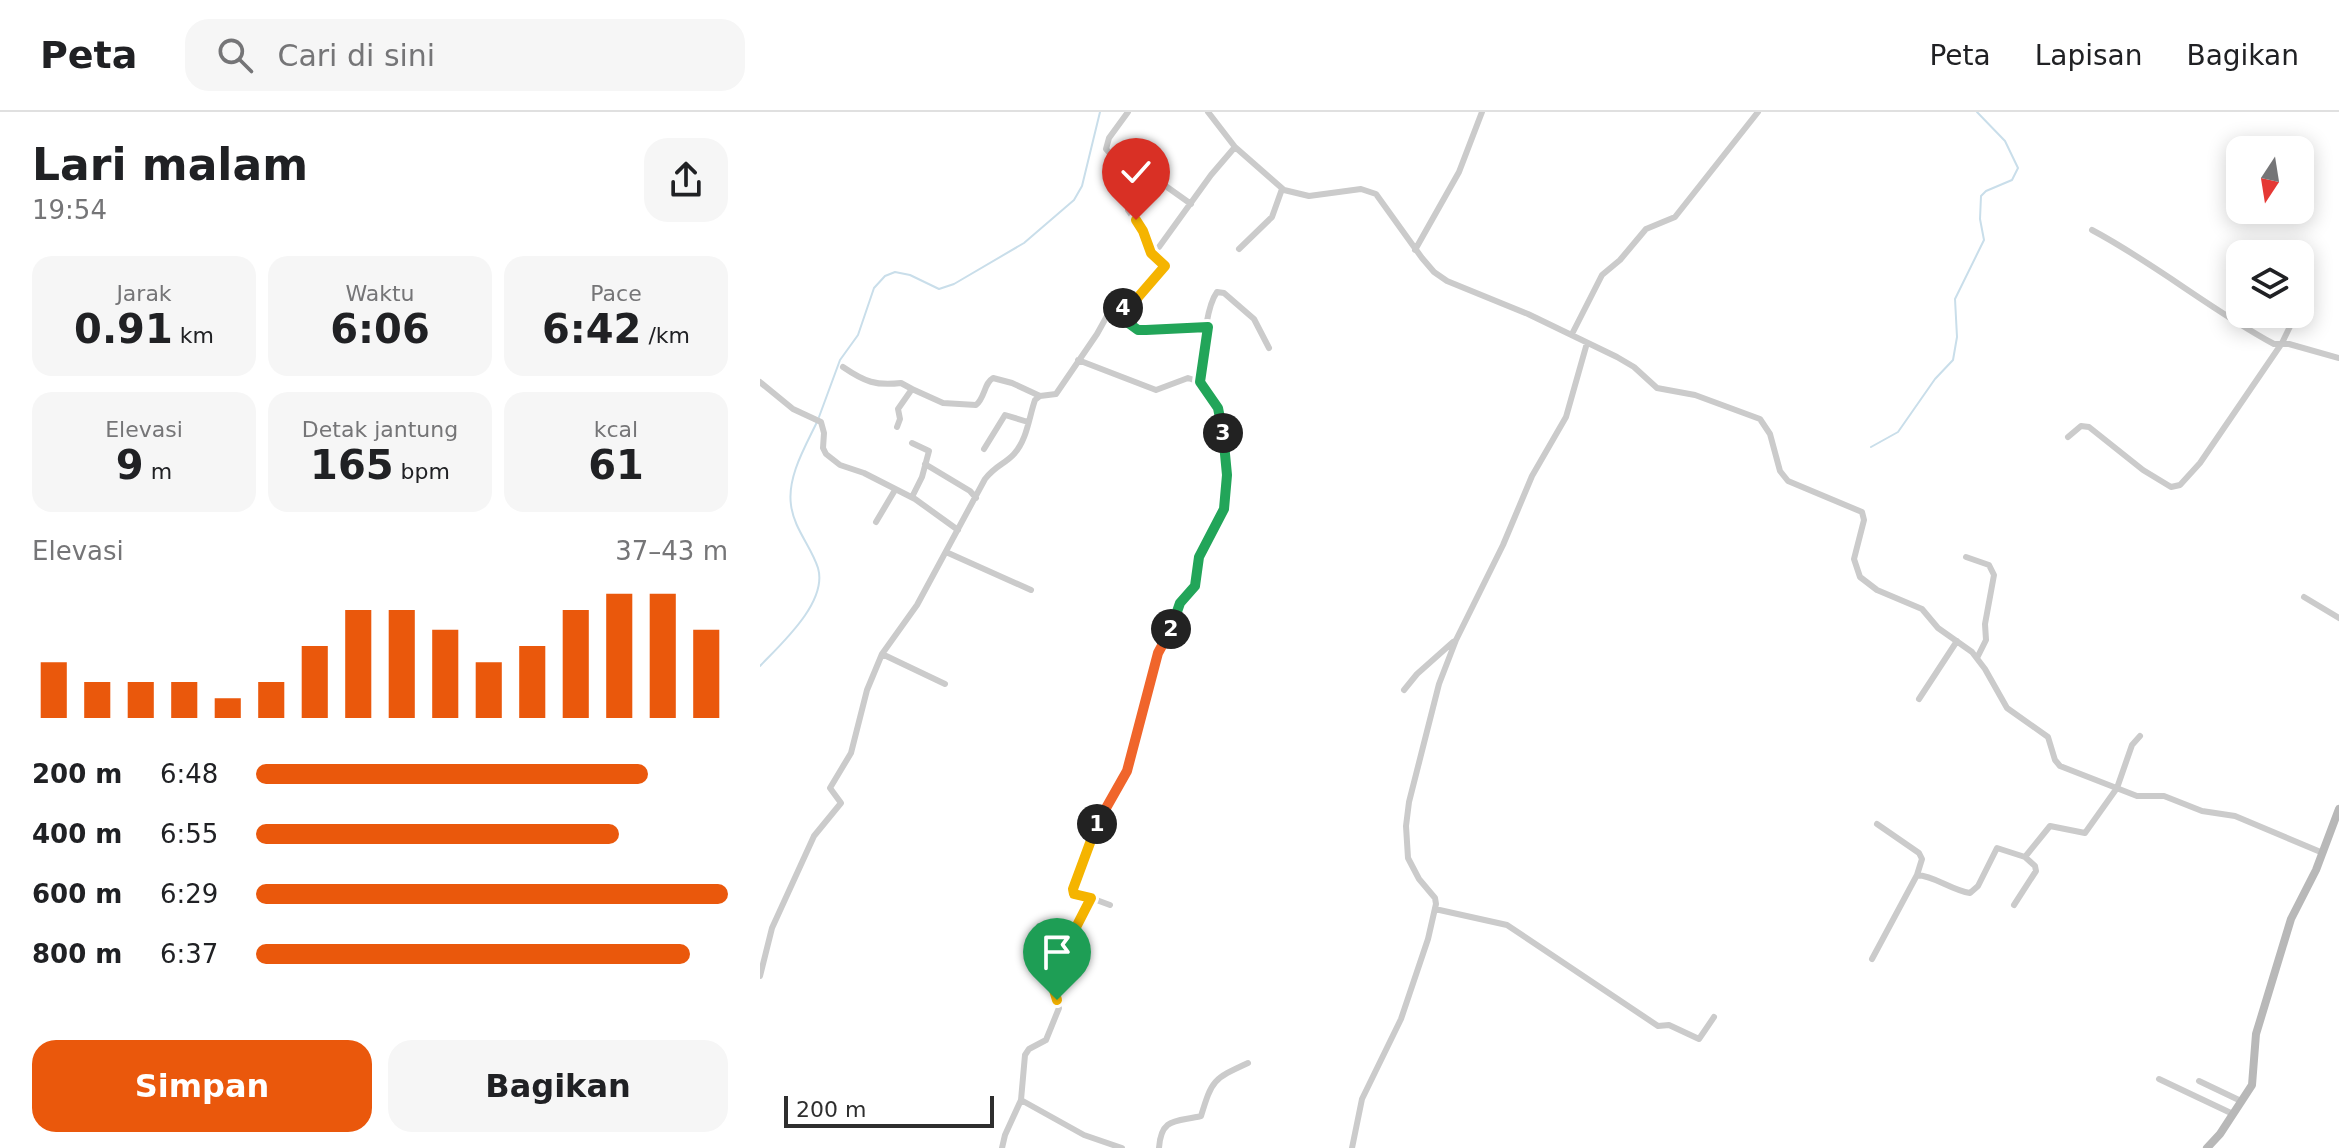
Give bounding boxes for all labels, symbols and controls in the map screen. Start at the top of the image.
search box [185,19,745,91]
text: Peta [40,33,137,77]
icon: search [213,33,257,77]
text: Cari di sini [277,38,435,73]
text: Peta [1929,39,1991,72]
text: Lapisan [2035,39,2142,72]
text: Bagikan [2186,39,2299,72]
north arrow [2226,136,2314,224]
map controls [2226,136,2314,328]
button: share [644,138,728,222]
pin [1102,138,1170,220]
text: Lari malam [32,139,308,190]
icon: check [1114,150,1158,194]
text: 19:54 [32,195,107,225]
button: layers [2226,240,2314,328]
text: Jarak [116,281,172,306]
text: Waktu [345,281,415,306]
text: Pace [590,281,642,306]
pin: 4 [1103,288,1143,328]
text: 4 [1115,295,1131,320]
text: 0.91 [74,306,173,352]
text: 6:06 [330,306,430,352]
text: 6:42 [542,306,641,352]
text: km [173,323,214,348]
text: /km [641,323,690,348]
pin: 3 [1203,413,1243,453]
text: Elevasi [105,417,183,442]
text: Detak jantung [302,417,458,442]
text: kcal [594,417,638,442]
text: 3 [1215,420,1231,445]
text: 9 [116,442,144,488]
text: 165 [310,442,394,488]
text: 61 [588,442,644,488]
text: m [144,459,172,484]
text: bpm [394,459,450,484]
text: Elevasi [32,536,124,566]
text: 37–43 m [615,536,728,566]
pin: 2 [1151,609,1191,649]
text: 2 [1163,616,1179,641]
text: 200 m [32,759,122,789]
text: 6:48 [160,759,218,789]
pin: 1 [1077,804,1117,844]
text: 1 [1089,811,1105,836]
text: 400 m [32,819,122,849]
text: 6:55 [160,819,218,849]
text: 600 m [32,879,122,909]
text: 6:29 [160,879,218,909]
pin [1023,918,1091,1000]
icon: arrive [1035,930,1079,974]
text: 800 m [32,939,122,969]
text: 6:37 [160,939,218,969]
button: Simpan [32,1040,372,1132]
button: Bagikan [388,1040,728,1132]
scale bar [784,1092,994,1128]
text: 200 m [796,1097,866,1122]

